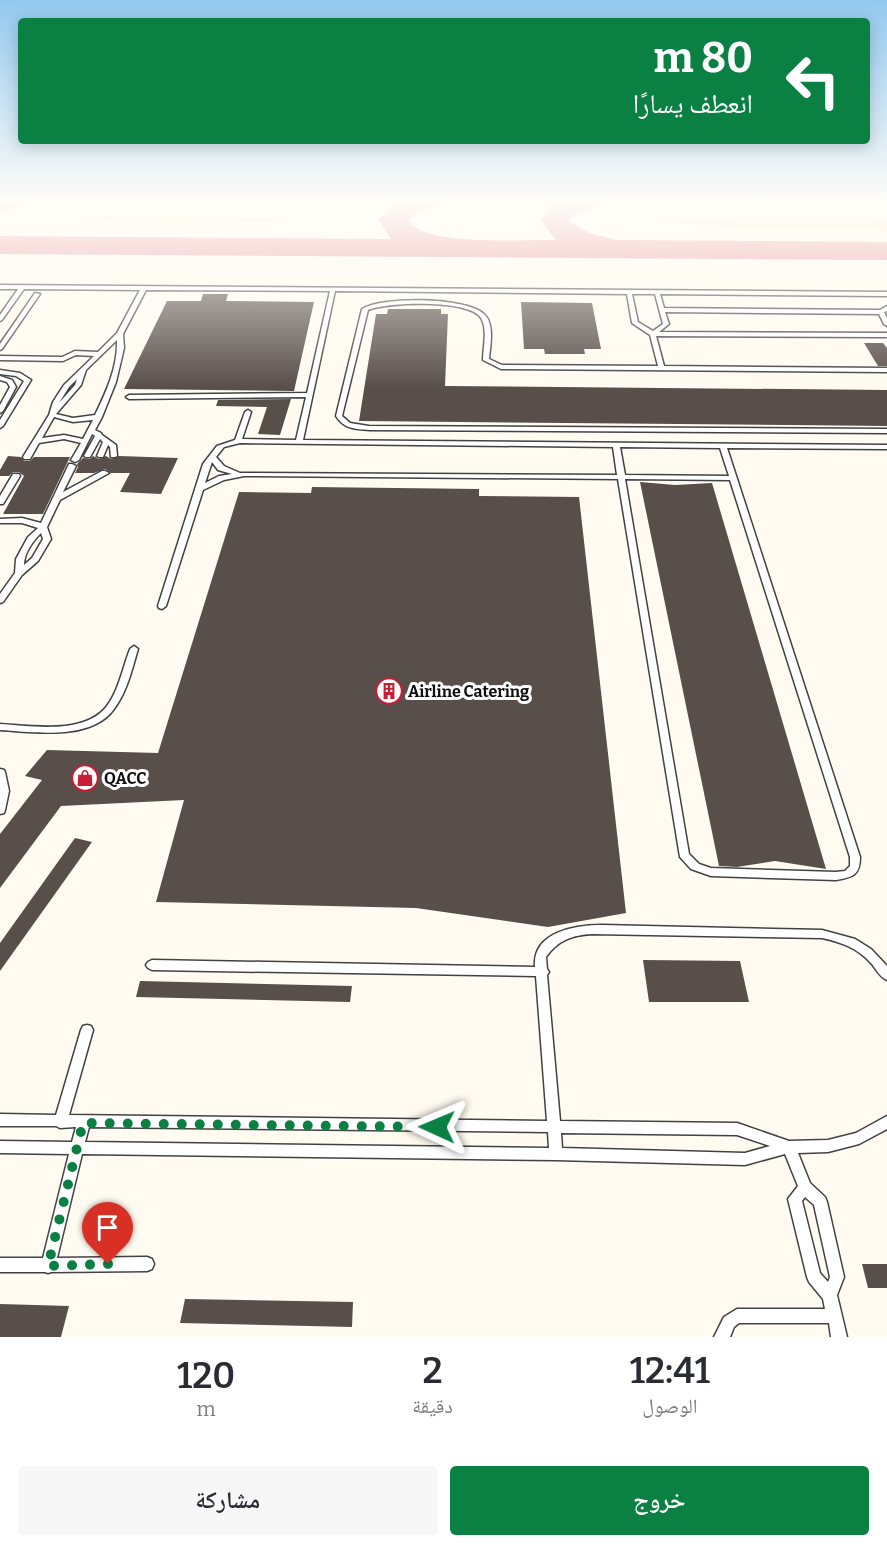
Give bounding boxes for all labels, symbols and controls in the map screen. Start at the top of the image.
text: 80 m [653,33,753,83]
icon: left [774,42,852,120]
text: انعطف يسارًا [633,88,753,120]
building icon: Airline Catering [374,676,404,706]
place label: Airline Catering [408,682,529,701]
shop icon: QACC [70,763,100,793]
place label: QACC [104,769,146,788]
position arrow [405,1095,469,1159]
pin [82,1202,133,1264]
icon: arrive [91,1211,124,1244]
text: 2 [422,1349,443,1393]
text: 12:41 [630,1349,710,1393]
text: 120 [177,1354,235,1398]
text: دقيقة [412,1394,453,1418]
text: الوصول [642,1394,698,1418]
text: m [197,1397,216,1421]
button: مشاركة [18,1466,438,1535]
button: خروج [450,1466,869,1535]

